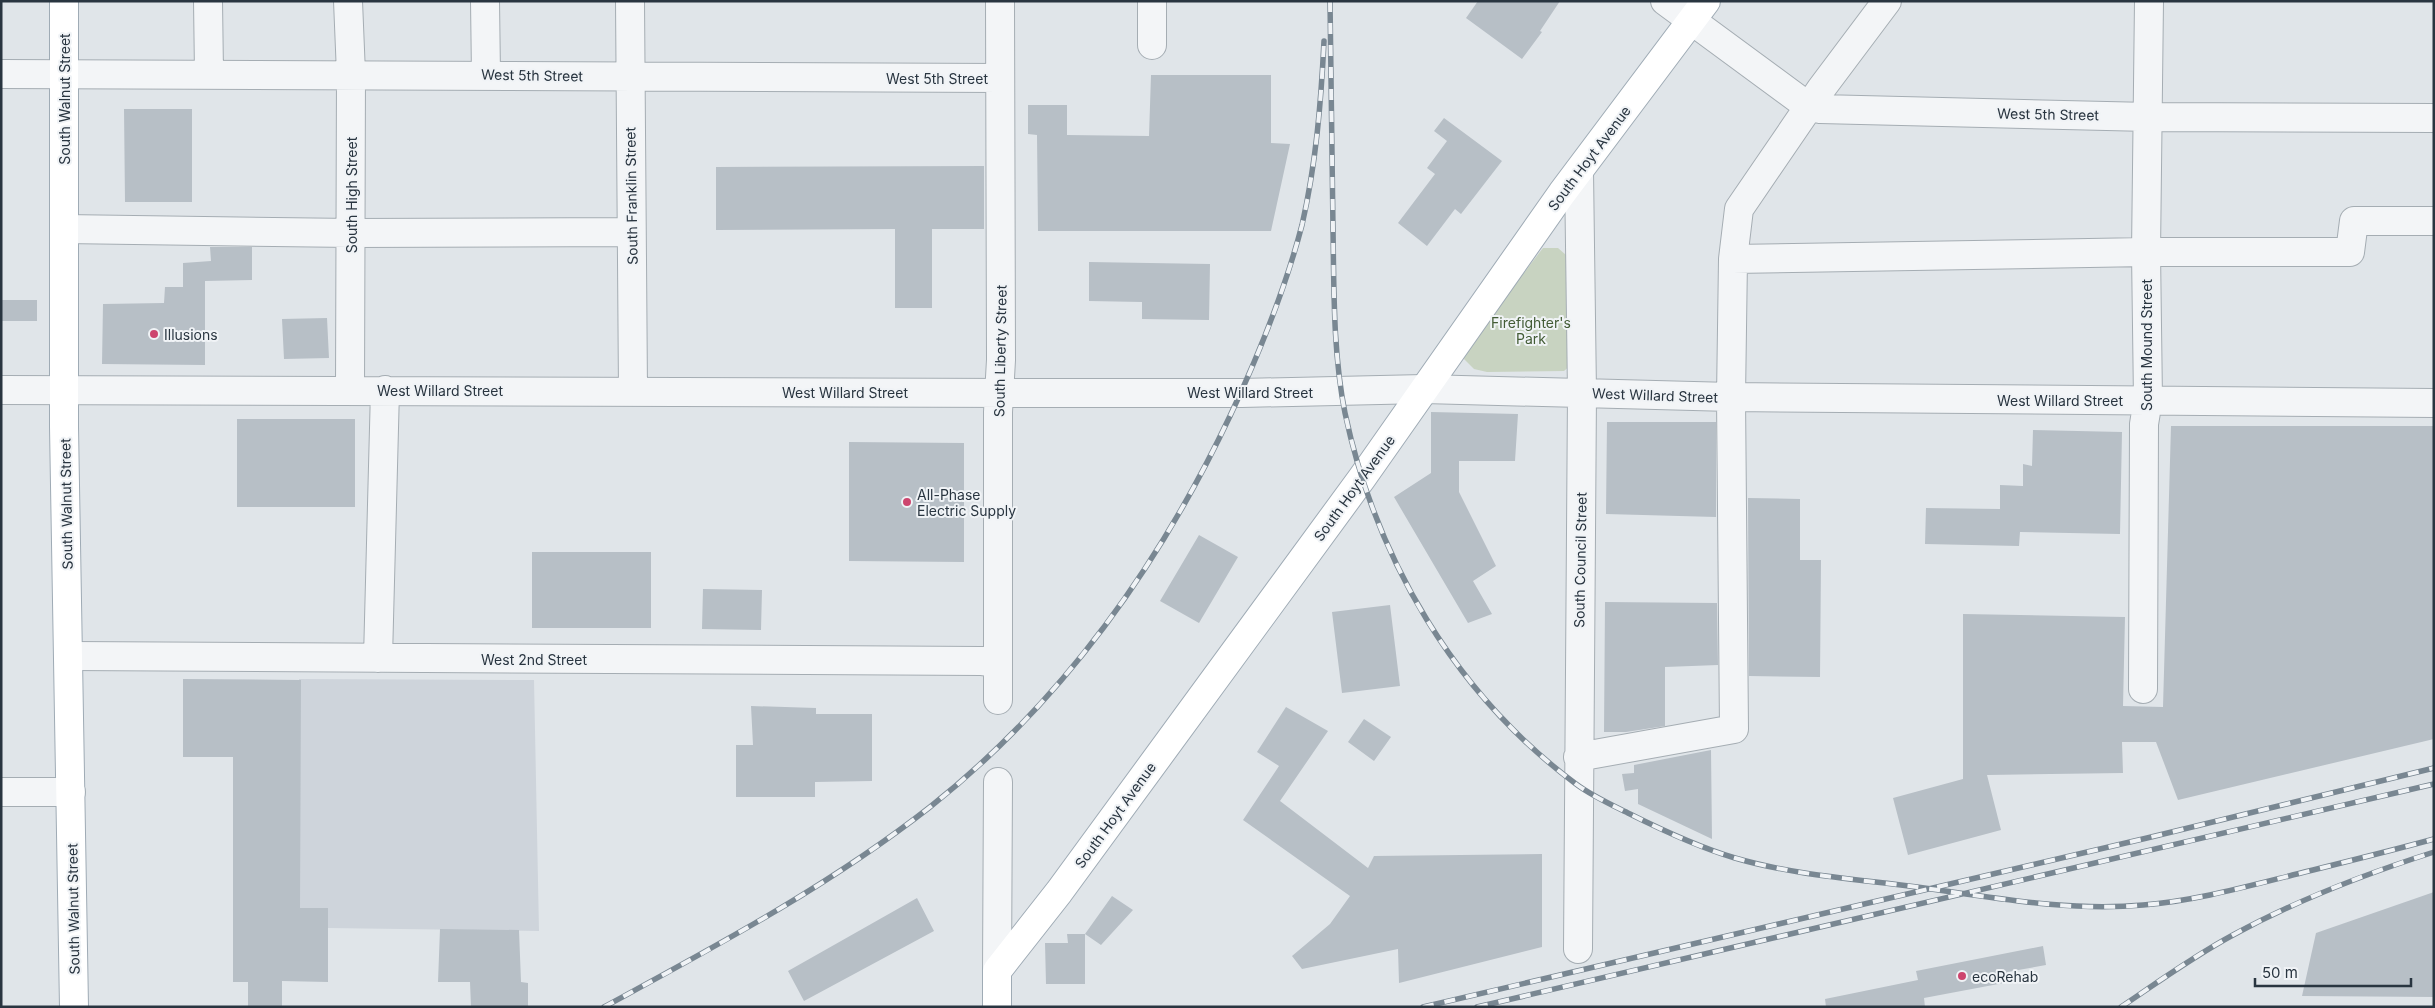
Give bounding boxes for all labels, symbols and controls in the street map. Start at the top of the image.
street label: South Walnut Street [56,33,73,165]
street label: West 5th Street [481,66,584,84]
street label: West 5th Street [886,70,988,87]
street label: South Hoyt Avenue [1544,102,1634,214]
street label: West 5th Street [1997,105,2100,123]
street label: South Franklin Street [621,126,641,265]
street label: South High Street [343,136,360,253]
street label: South Mound Street [2138,279,2155,411]
street label: South Liberty Street [990,284,1010,417]
park label: Firefighter's Park [1491,314,1571,347]
place label: Illusions [164,326,218,343]
marker: Illusions [148,328,160,340]
street label: West Willard Street [377,382,503,399]
street label: West Willard Street [782,384,908,401]
street label: West Willard Street [1187,384,1313,401]
street label: West Willard Street [1592,384,1719,406]
street label: West Willard Street [1997,392,2123,409]
street label: South Hoyt Avenue [1310,432,1398,544]
street label: South Walnut Street [56,438,76,570]
place label: All-Phase Electric Supply [917,486,1016,519]
street label: South Council Street [1570,492,1590,628]
marker: All-Phase Electric Supply [901,496,913,508]
street label: West 2nd Street [481,651,587,668]
street label: South Hoyt Avenue [1071,759,1159,871]
street label: South Walnut Street [63,843,83,975]
scale bar [2255,956,2411,988]
text: 50 m [2262,963,2298,982]
place label: ecoRehab [1972,968,2038,985]
marker: ecoRehab [1956,970,1968,982]

